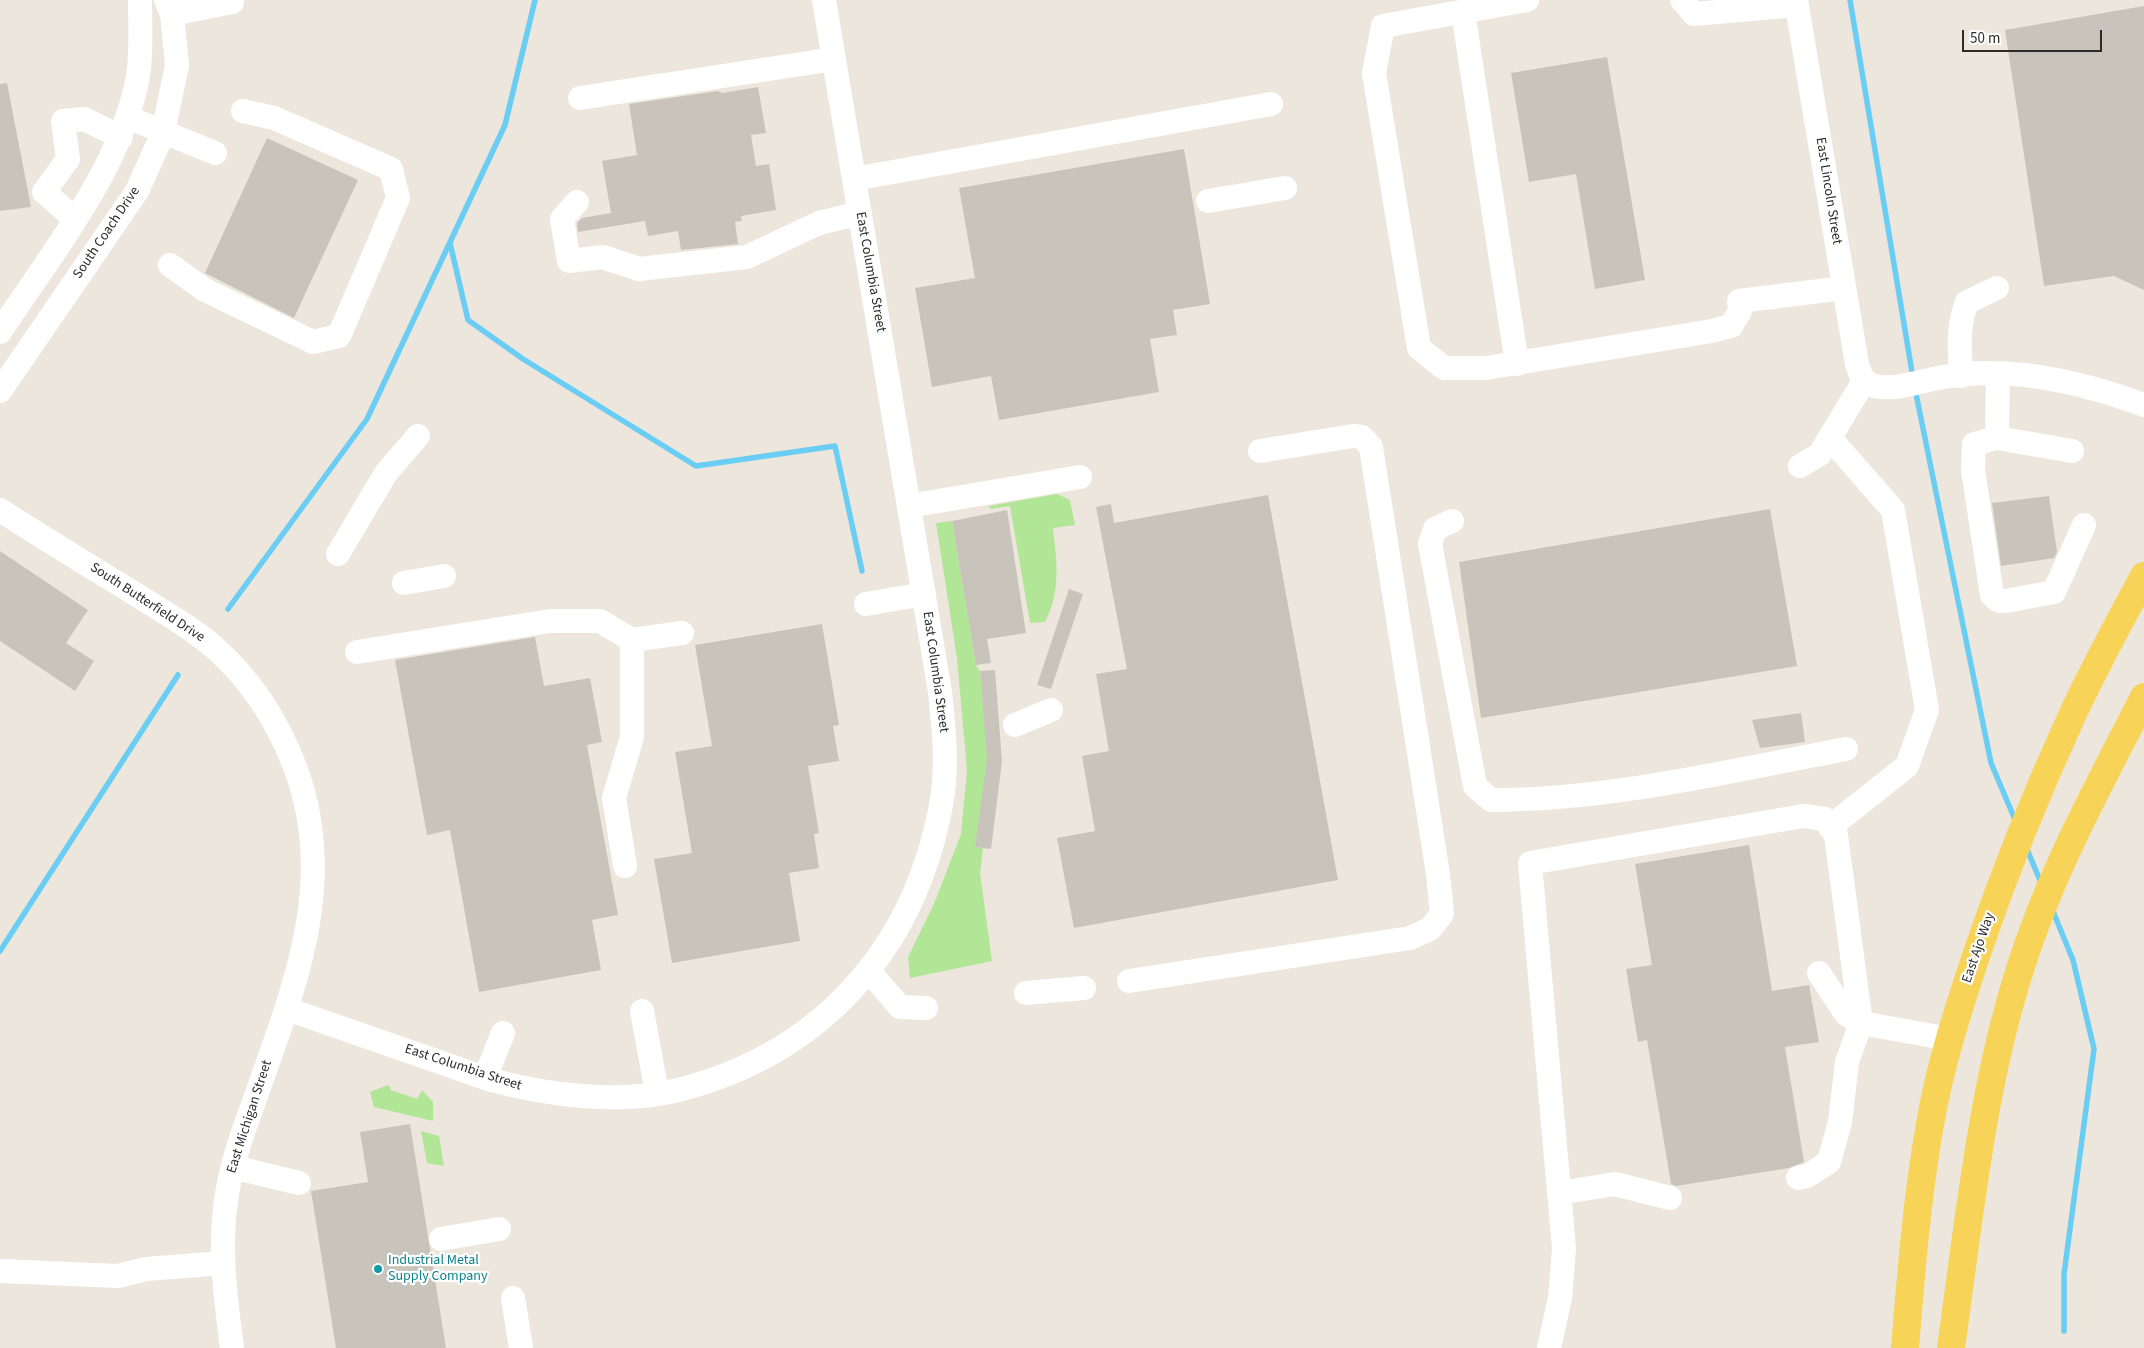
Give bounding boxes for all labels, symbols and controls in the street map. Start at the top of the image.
scale bar [1964,20,2104,52]
text: 50 m [1970,28,2000,49]
street label: East Lincoln Street [1811,136,1845,246]
street label: South Coach Drive [70,184,144,282]
street label: East Columbia Street [851,210,889,334]
street label: South Butterfield Drive [86,560,208,646]
street label: East Columbia Street [918,610,952,734]
street label: East Ajo Way [1959,911,1999,985]
street label: East Columbia Street [402,1041,524,1095]
street label: East Michigan Street [224,1058,276,1176]
place label: Industrial Metal Supply Company [388,1253,488,1285]
marker: Industrial Metal Supply Company [372,1263,384,1275]

